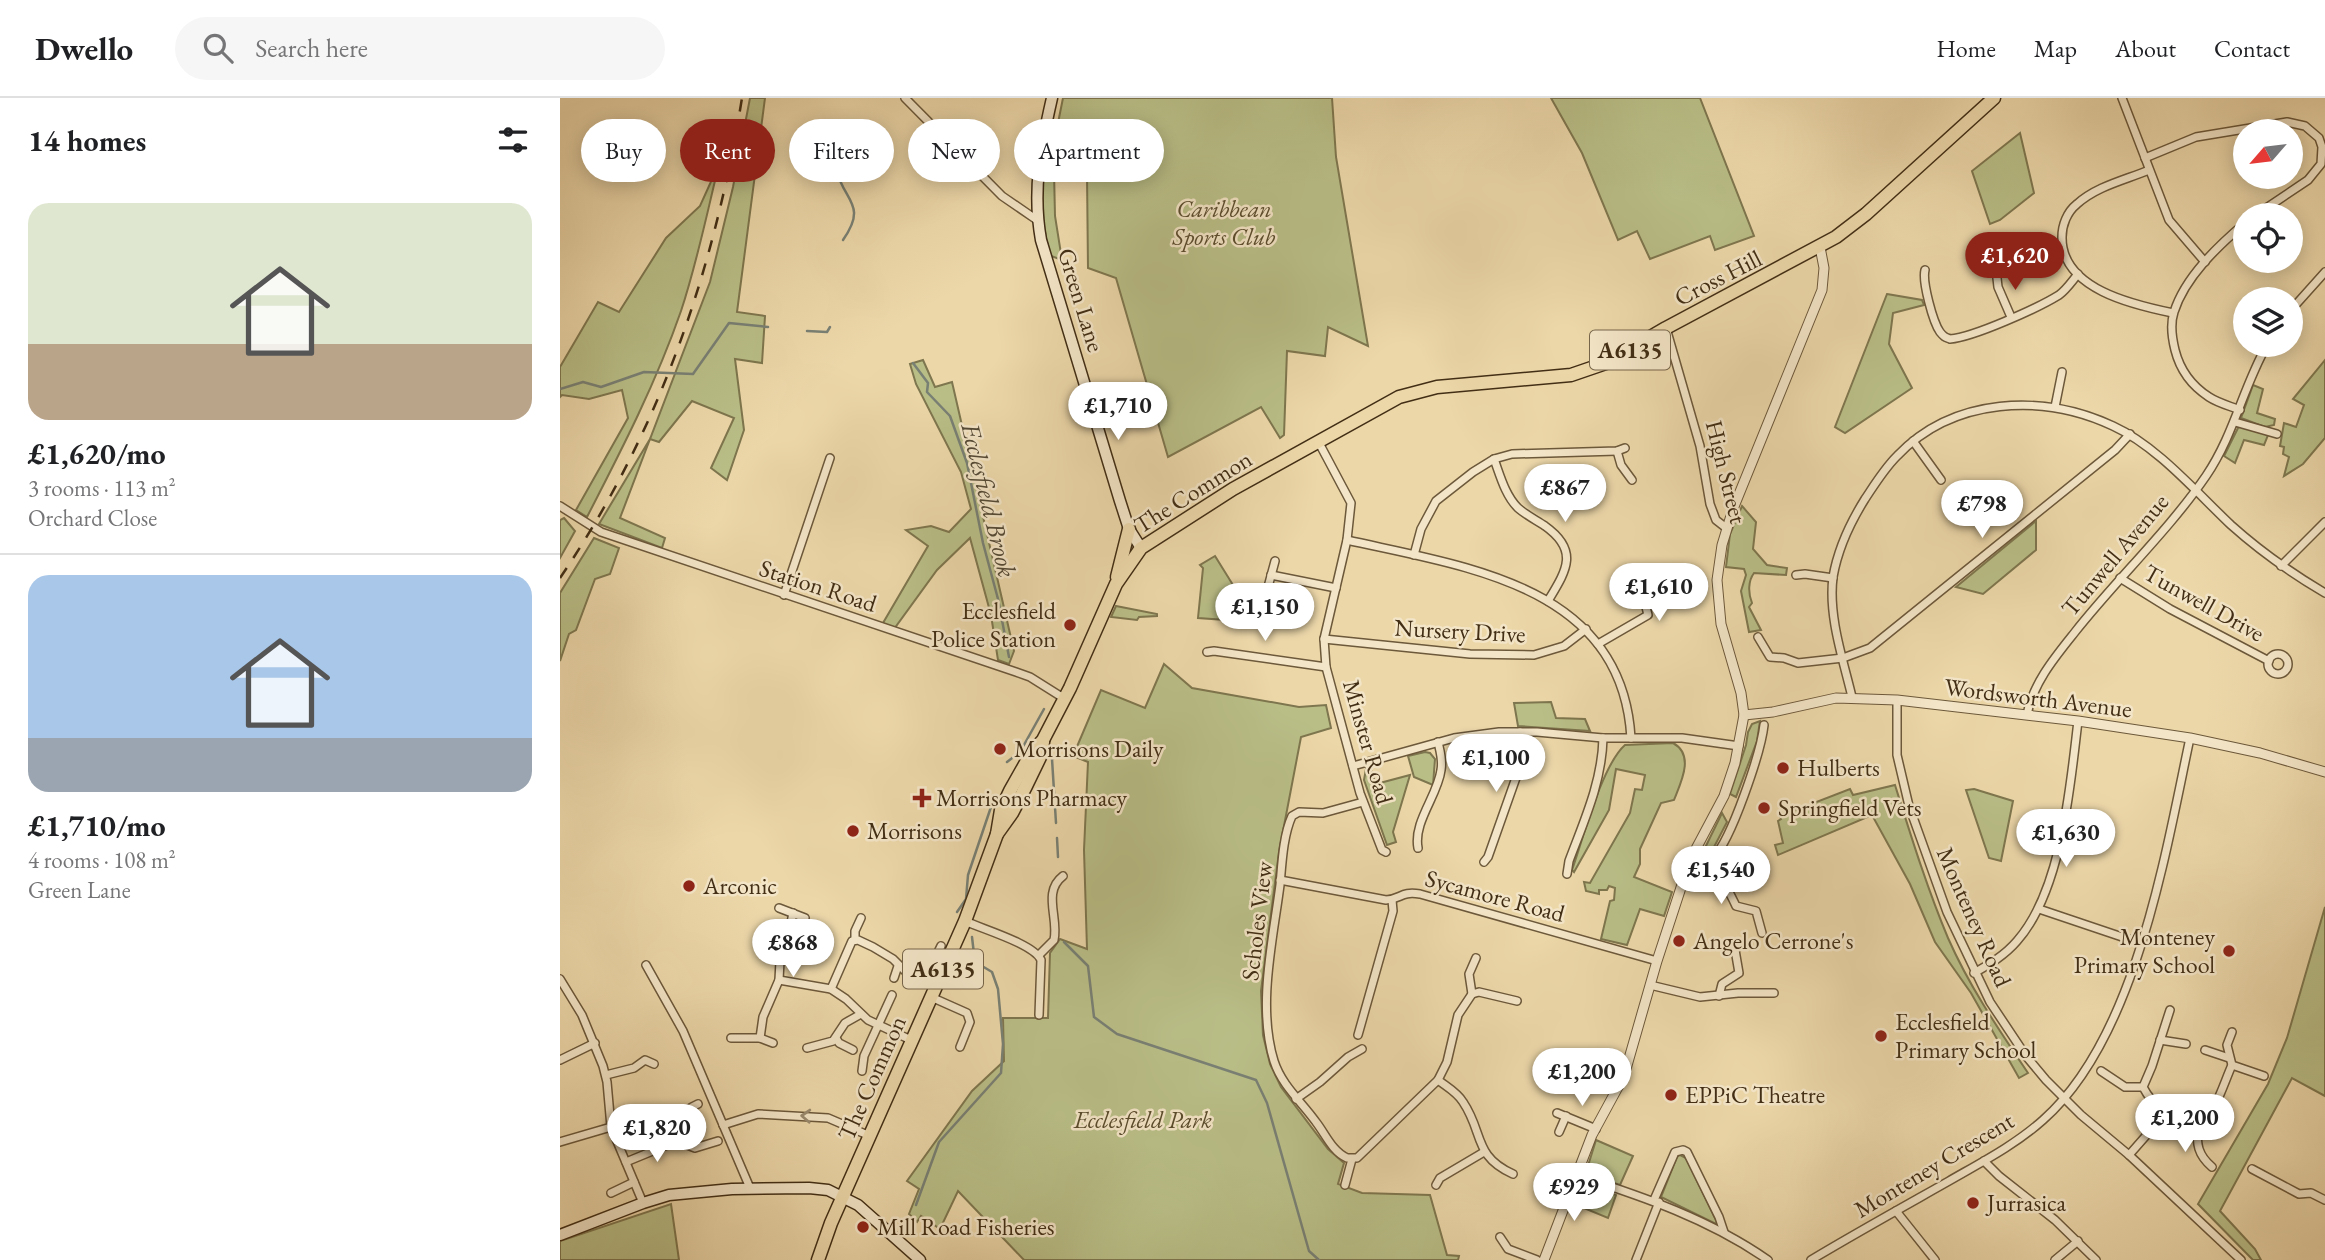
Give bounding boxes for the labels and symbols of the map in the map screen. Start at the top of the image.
north arrow [2233,119,2303,189]
park label: Caribbean Sports Club [1172,193,1276,252]
pin: £1,620 [1958,232,2072,292]
street label: Cross Hill [1669,242,1767,313]
street label: Green Lane [1051,244,1112,356]
road number: A6135 [1590,330,1670,370]
pin: £1,710 [1061,382,1175,442]
street label: High Street [1699,417,1754,527]
water label: Ecclesfield Brook [953,418,1025,581]
street label: The Common [1128,443,1258,540]
pin: £867 [1524,464,1606,524]
pin: £798 [1941,480,2023,540]
street label: Tunwell Avenue [2054,487,2175,623]
street label: Station Road [756,552,881,619]
street label: Tunwell Drive [2138,557,2270,649]
pin: £1,610 [1602,564,1716,623]
pin: £1,150 [1208,584,1322,643]
place label: Ecclesfield Police Station [931,595,1057,654]
street label: Nursery Drive [1394,612,1526,649]
marker: Ecclesfield Police Station [1062,617,1078,633]
street label: Wordsworth Avenue [1943,671,2134,724]
street label: Minster Road [1336,676,1401,808]
place label: Morrisons Daily [1014,733,1164,764]
pin: £1,100 [1439,734,1553,794]
marker: Morrisons Daily [992,741,1008,757]
place label: Hulberts [1797,752,1880,783]
marker: Hulberts [1775,760,1791,776]
place label: Morrisons Pharmacy [936,782,1128,813]
marker: Morrisons Pharmacy [914,790,930,806]
place label: Springfield Vets [1778,792,1922,823]
marker: Springfield Vets [1756,800,1772,816]
pin: £1,630 [2009,810,2123,869]
place label: Morrisons [867,815,962,846]
marker: Morrisons [845,823,861,839]
street label: Monteney Road [1930,842,2020,992]
pin: £1,540 [1664,846,1778,906]
street label: Scholes View [1234,859,1279,982]
street label: Sycamore Road [1422,862,1569,929]
place label: Arconic [702,870,777,901]
marker: Arconic [681,878,697,894]
pin: £868 [752,920,834,979]
place label: Monteney Primary School [2074,921,2215,980]
place label: Angelo Cerrone's [1692,925,1853,956]
marker: Angelo Cerrone's [1671,933,1687,949]
marker: Monteney Primary School [2221,943,2237,959]
road number: A6135 [903,950,983,988]
place label: Ecclesfield Primary School [1895,1006,2036,1065]
street label: The Common [830,1010,913,1145]
marker: Ecclesfield Primary School [1873,1028,1889,1044]
pin: £1,200 [1525,1048,1639,1108]
place label: EPPiC Theatre [1685,1079,1825,1110]
marker: EPPiC Theatre [1663,1087,1679,1103]
pin: £1,200 [2128,1094,2242,1154]
pin: £1,820 [600,1104,714,1164]
park label: Ecclesfield Park [1073,1104,1212,1135]
street label: Monteney Crescent [1848,1104,2020,1224]
one-way arrow [800,1109,811,1124]
pin: £929 [1533,1164,1615,1223]
place label: Jurrasica [1985,1187,2066,1218]
marker: Jurrasica [1965,1195,1981,1211]
place label: Mill Road Fisheries [877,1211,1055,1242]
marker: Mill Road Fisheries [855,1219,871,1235]

